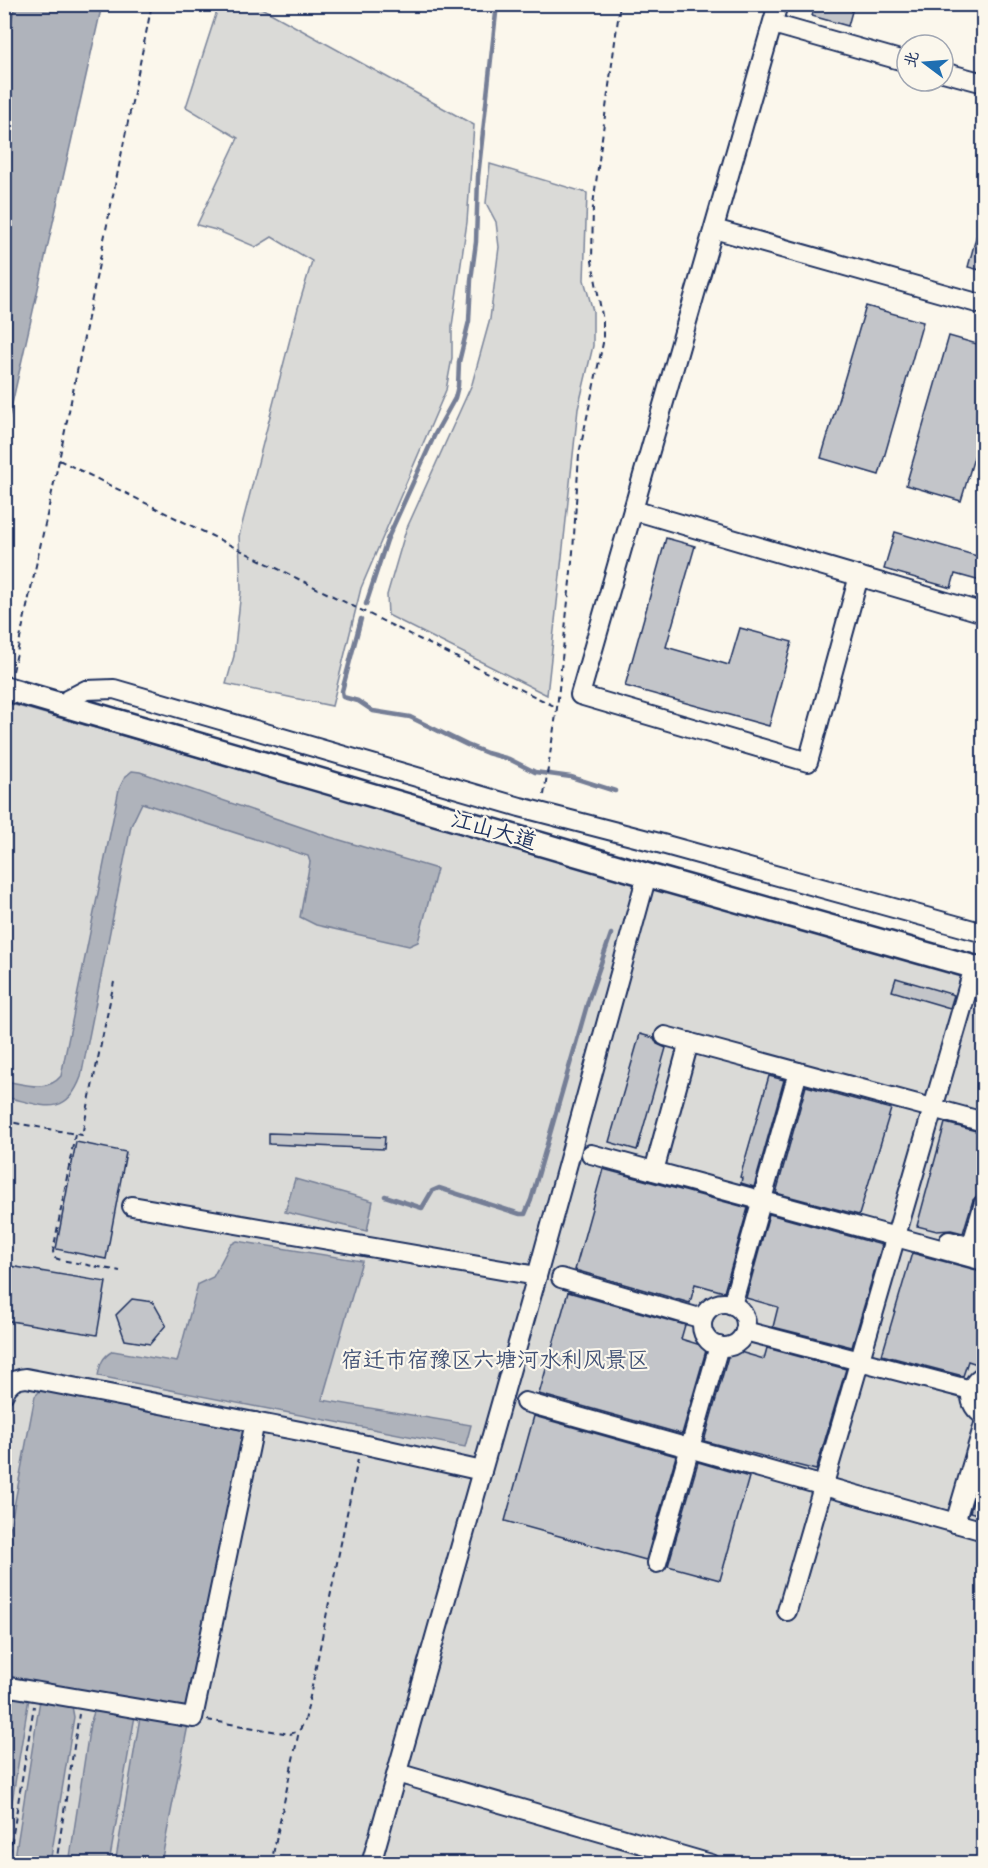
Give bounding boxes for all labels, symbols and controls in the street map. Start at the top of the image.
north arrow [895,33,955,93]
text: 北 [895,47,927,71]
street label: 江山大道 [446,799,542,861]
park label: 宿迁市宿豫区六塘河水利风景区 [341,1340,649,1379]

